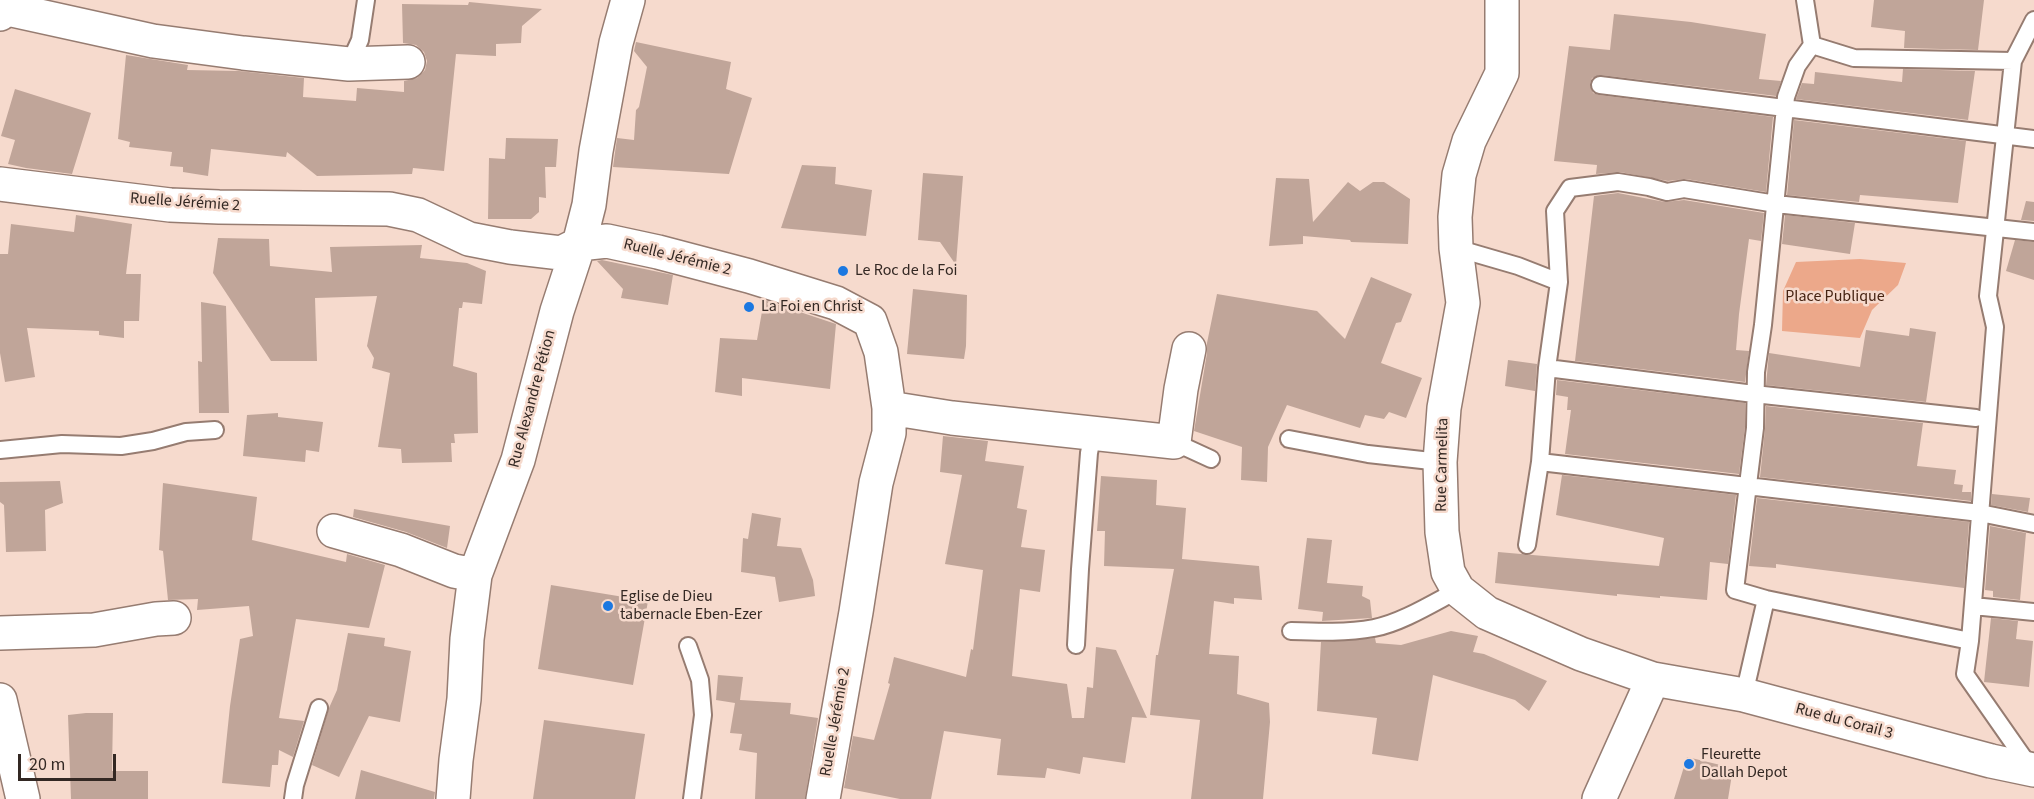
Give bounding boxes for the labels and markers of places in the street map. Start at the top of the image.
place label: Le Roc de la Foi [855,261,957,281]
marker: Le Roc de la Foi [836,264,850,278]
place label: La Foi en Christ [761,297,863,317]
marker: La Foi en Christ [742,300,756,314]
place label: Eglise de Dieu tabernacle Eben-Ezer [620,587,762,625]
marker: Eglise de Dieu tabernacle Eben-Ezer [601,599,615,613]
place label: Fleurette Dallah Depot [1701,745,1787,783]
marker: Fleurette Dallah Depot [1682,757,1696,771]

